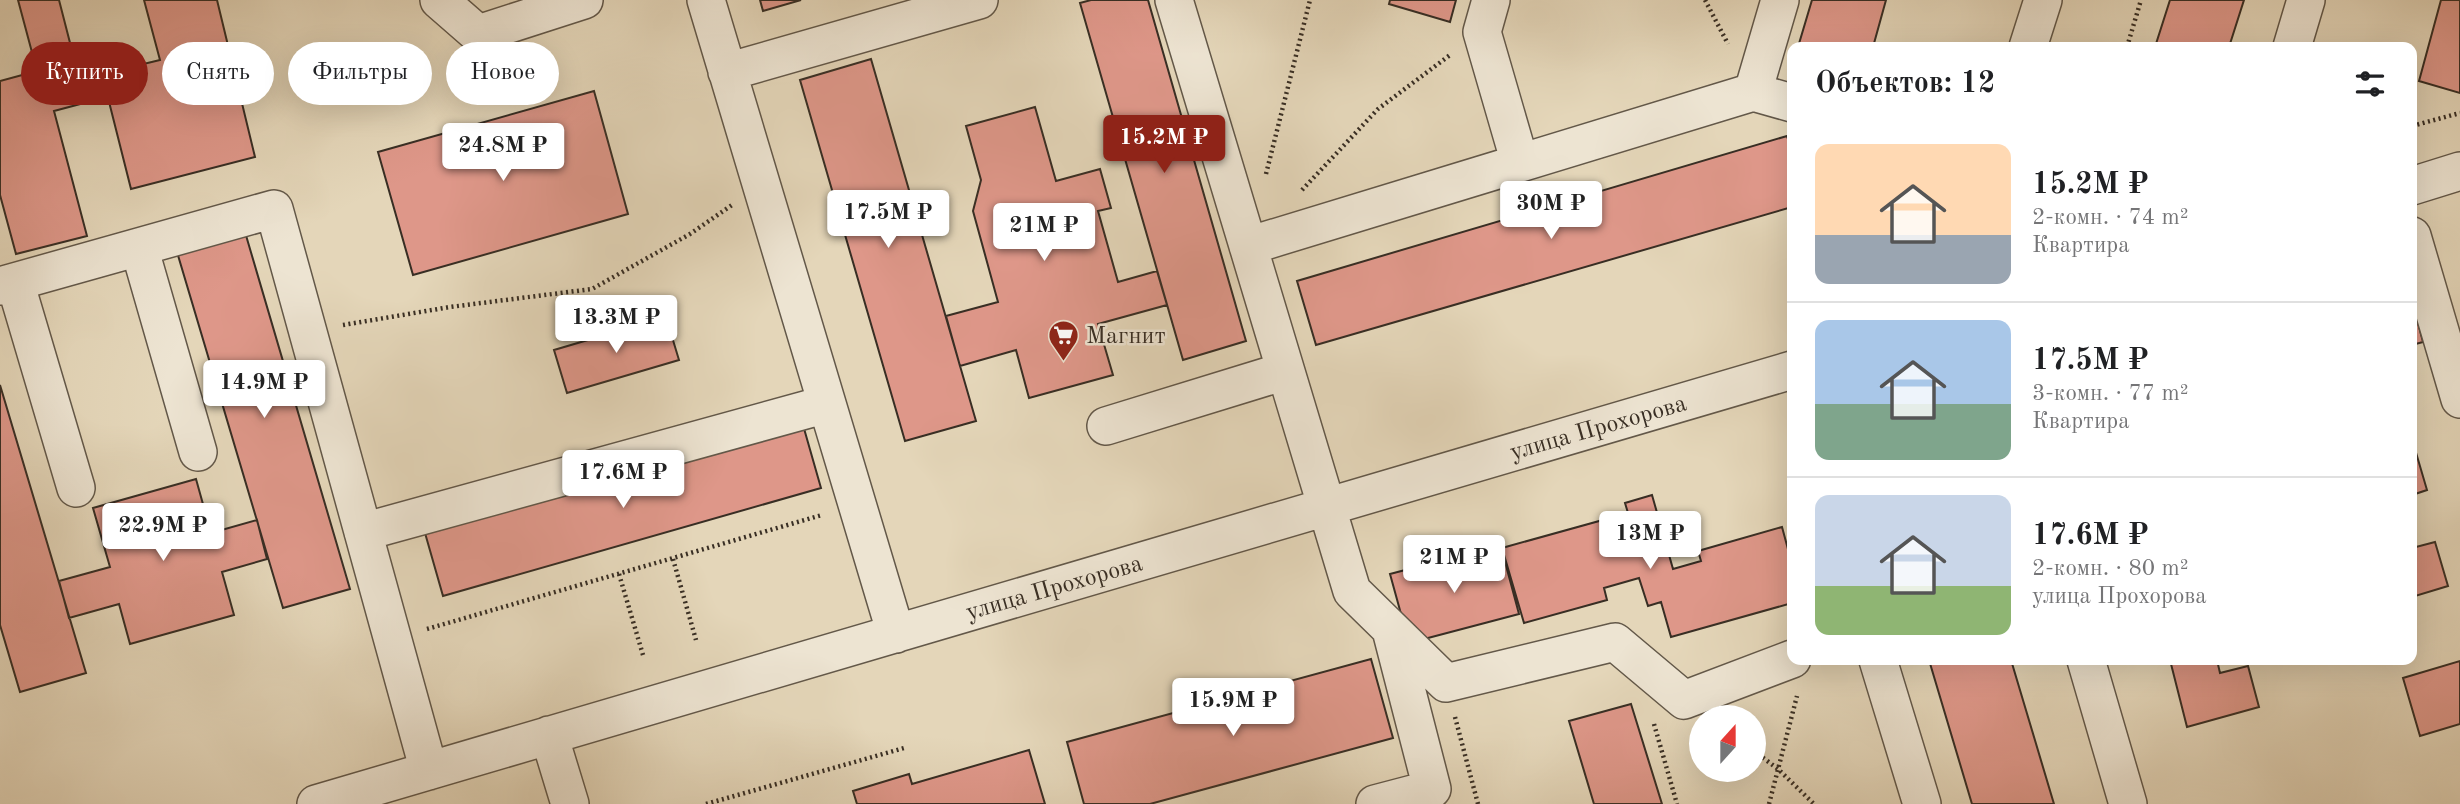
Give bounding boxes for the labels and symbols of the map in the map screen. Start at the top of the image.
pin: 15.2M ₽ [1099,116,1229,175]
pin: 24.8M ₽ [438,124,568,183]
pin: 30M ₽ [1502,182,1600,241]
pin: 17.5M ₽ [823,190,953,250]
pin: 21M ₽ [995,204,1093,263]
pin: 13.3M ₽ [551,296,681,355]
supermarket icon: Магнит [1046,318,1080,362]
place label: Магнит [1086,325,1166,349]
pin: 14.9M ₽ [199,360,329,420]
street label: улица Прохорова [1508,392,1690,466]
pin: 17.6M ₽ [558,450,688,510]
pin: 22.9M ₽ [98,504,228,563]
pin: 13M ₽ [1601,512,1699,571]
pin: 21M ₽ [1405,536,1503,595]
street label: улица Прохорова [964,552,1146,626]
pin: 15.9M ₽ [1168,678,1298,738]
north arrow [1689,705,1766,782]

